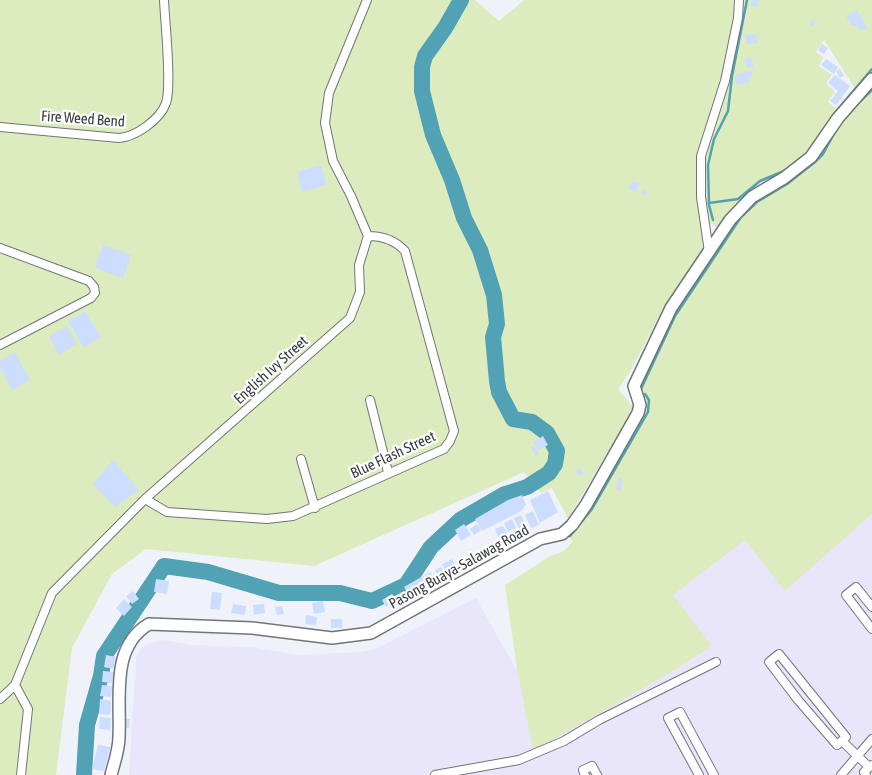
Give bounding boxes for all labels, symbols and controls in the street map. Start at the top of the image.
street label: Fire Weed Bend [40,107,126,131]
street label: English Ivy Street [230,332,312,408]
street label: Blue Flash Street [348,427,438,483]
street label: Pasong Buaya-Salawag Road [386,521,532,613]

